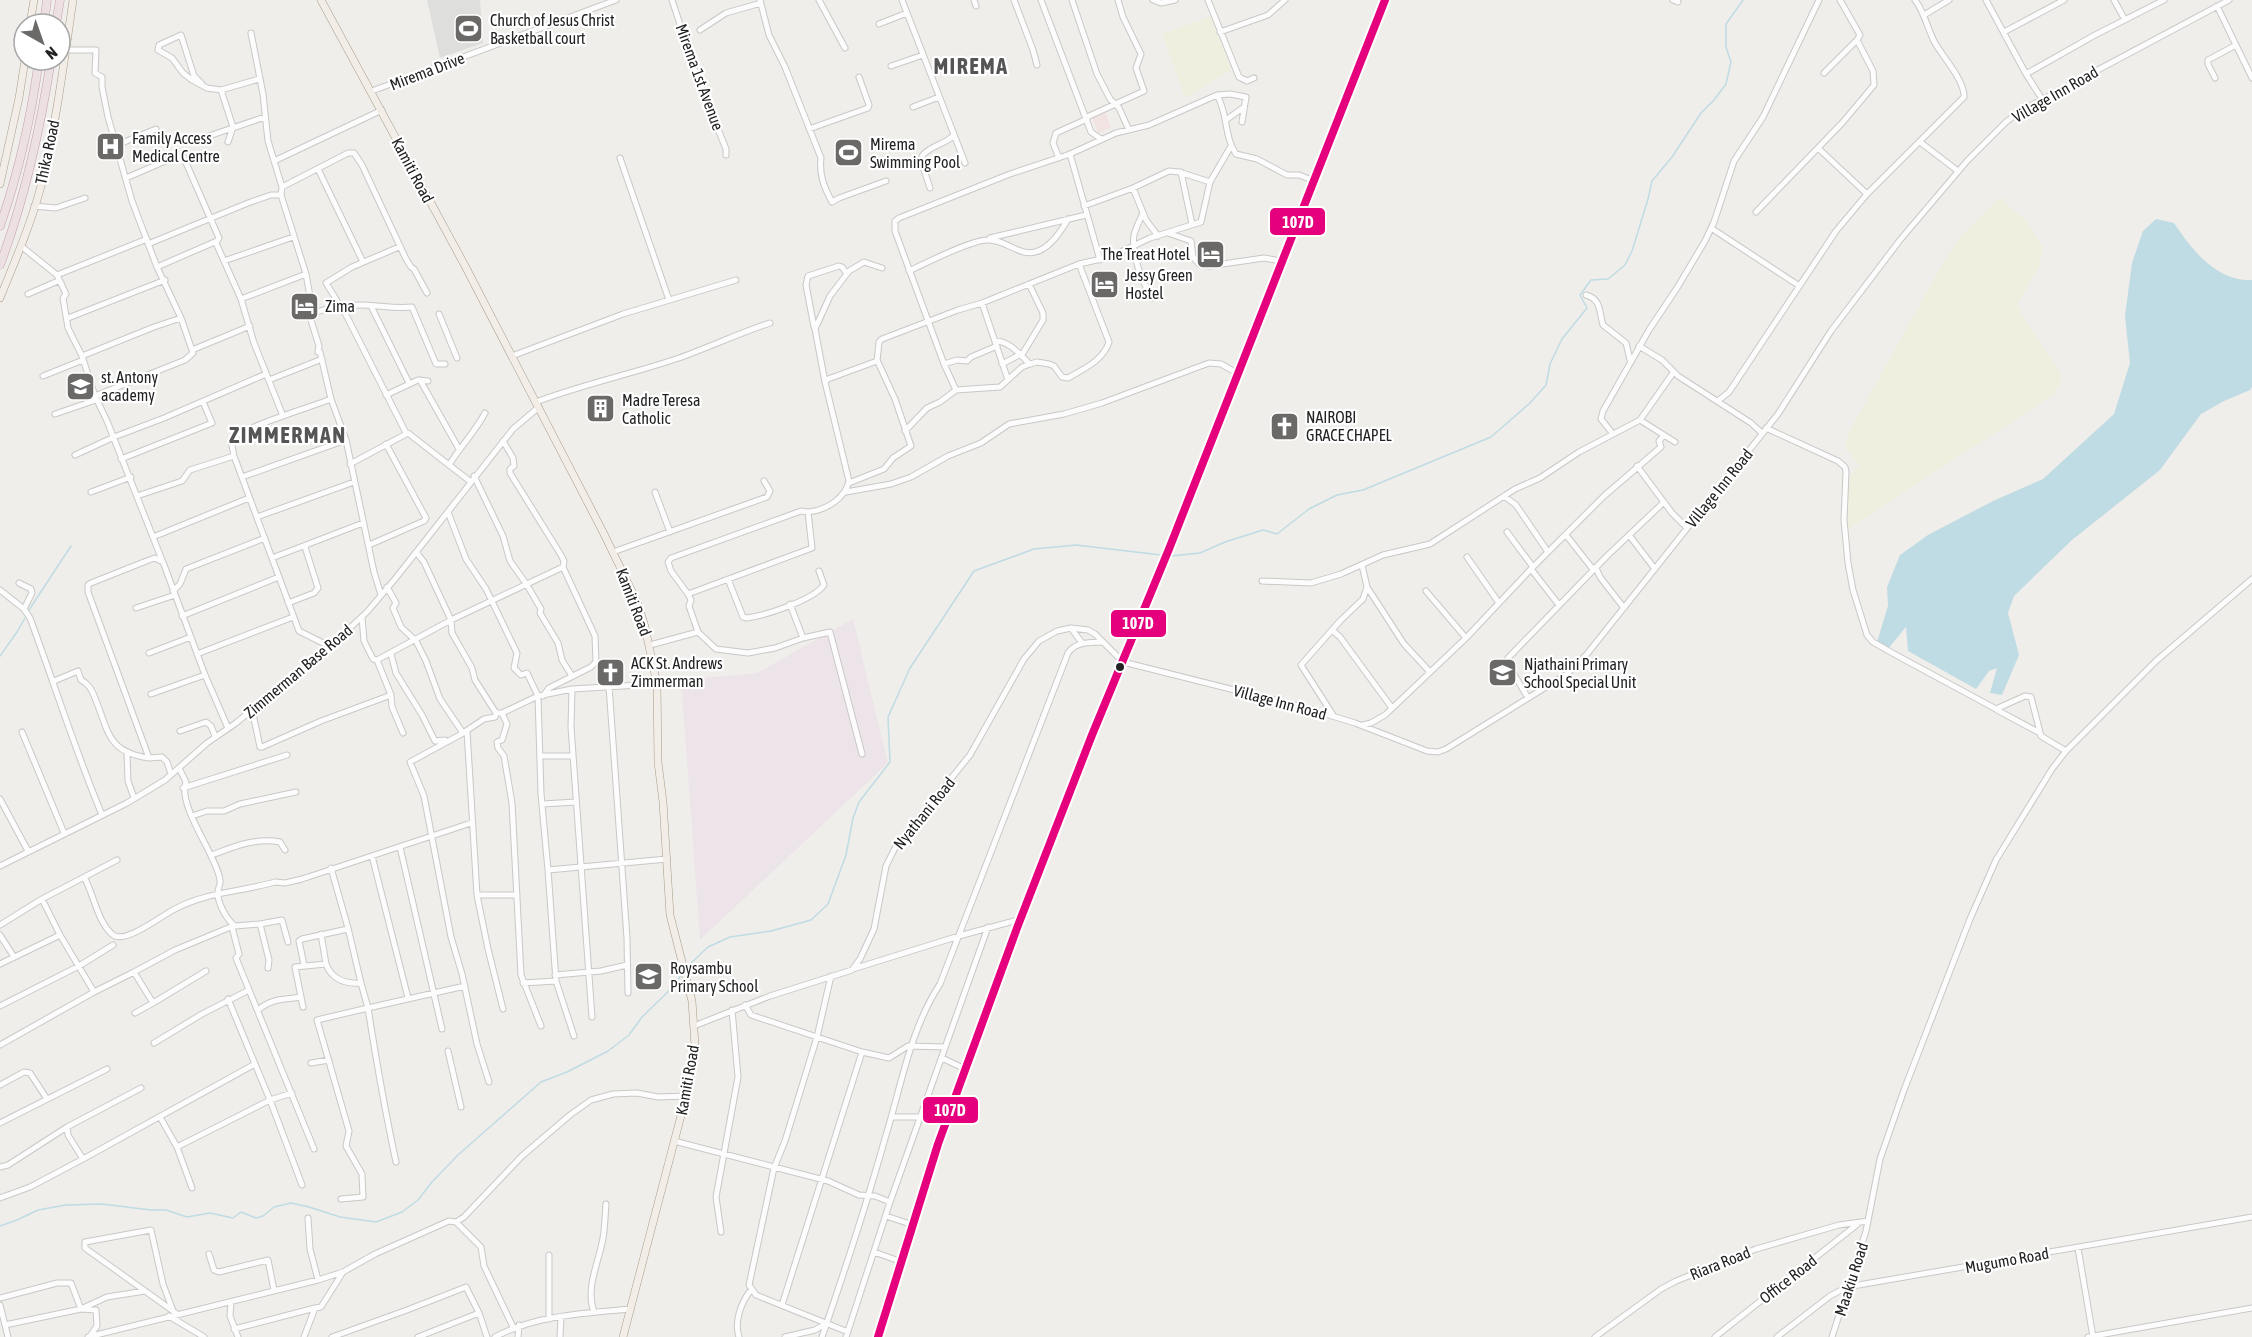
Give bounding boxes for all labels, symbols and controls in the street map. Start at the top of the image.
place label: Church of Jesus Christ Basketball court [490,11,615,47]
north arrow [12,12,72,72]
sports icon: Church of Jesus Christ Basketball court [453,13,485,45]
street label: Mirema 1st Avenue [672,21,728,133]
text: N [42,44,61,63]
street label: Mirema Drive [387,49,467,93]
district label: MIREMA [933,53,1009,79]
street label: Village Inn Road [2009,62,2101,127]
street label: Thika Road [31,118,63,186]
place label: Family Access Medical Centre [132,129,220,165]
hospital icon: Family Access Medical Centre [95,131,127,163]
street label: Kamiti Road [388,134,438,206]
place label: Mirema Swimming Pool [870,135,961,172]
sports icon: Mirema Swimming Pool [833,137,865,169]
line badge: 107D [1269,207,1326,236]
text: 107D [1282,213,1314,231]
hotel icon: The Treat Hotel [1195,238,1227,270]
place label: The Treat Hotel [1101,245,1191,263]
place label: Jessy Green Hostel [1125,266,1193,302]
hotel icon: Jessy Green Hostel [1088,268,1120,300]
hotel icon: Zima [288,290,320,322]
place label: Zima [325,297,355,315]
place label: st. Antony academy [101,368,159,405]
school or university icon: st. Antony academy [64,370,96,402]
place label: Madre Teresa Catholic [622,391,700,427]
building icon: Madre Teresa Catholic [585,393,617,425]
place label: NAIROBI GRACE CHAPEL [1306,408,1393,444]
church icon: NAIROBI GRACE CHAPEL [1269,410,1301,442]
district label: ZIMMERMAN [229,422,347,448]
street label: Village Inn Road [1682,445,1757,532]
street label: Kamiti Road [613,566,655,638]
line badge: 107D [1110,609,1167,638]
text: 107D [1122,614,1154,632]
street label: Zimmerman Base Road [240,621,356,721]
place label: ACK St. Andrews Zimmerman [631,654,723,690]
place label: Njathaini Primary School Special Unit [1524,655,1637,692]
church icon: ACK St. Andrews Zimmerman [594,656,626,688]
school or university icon: Njathaini Primary School Special Unit [1487,657,1519,689]
unlabelled marker [1114,661,1126,673]
street label: Village Inn Road [1231,681,1329,724]
street label: Nyathani Road [890,773,959,853]
place label: Roysambu Primary School [670,959,759,996]
school or university icon: Roysambu Primary School [633,961,665,993]
street label: Kamiti Road [672,1043,702,1117]
line badge: 107D [922,1096,979,1124]
text: 107D [934,1101,966,1119]
street label: Maakiu Road [1831,1240,1871,1318]
street label: Riara Road [1687,1243,1753,1283]
street label: Mugumo Road [1964,1244,2051,1277]
street label: Office Road [1756,1251,1820,1307]

